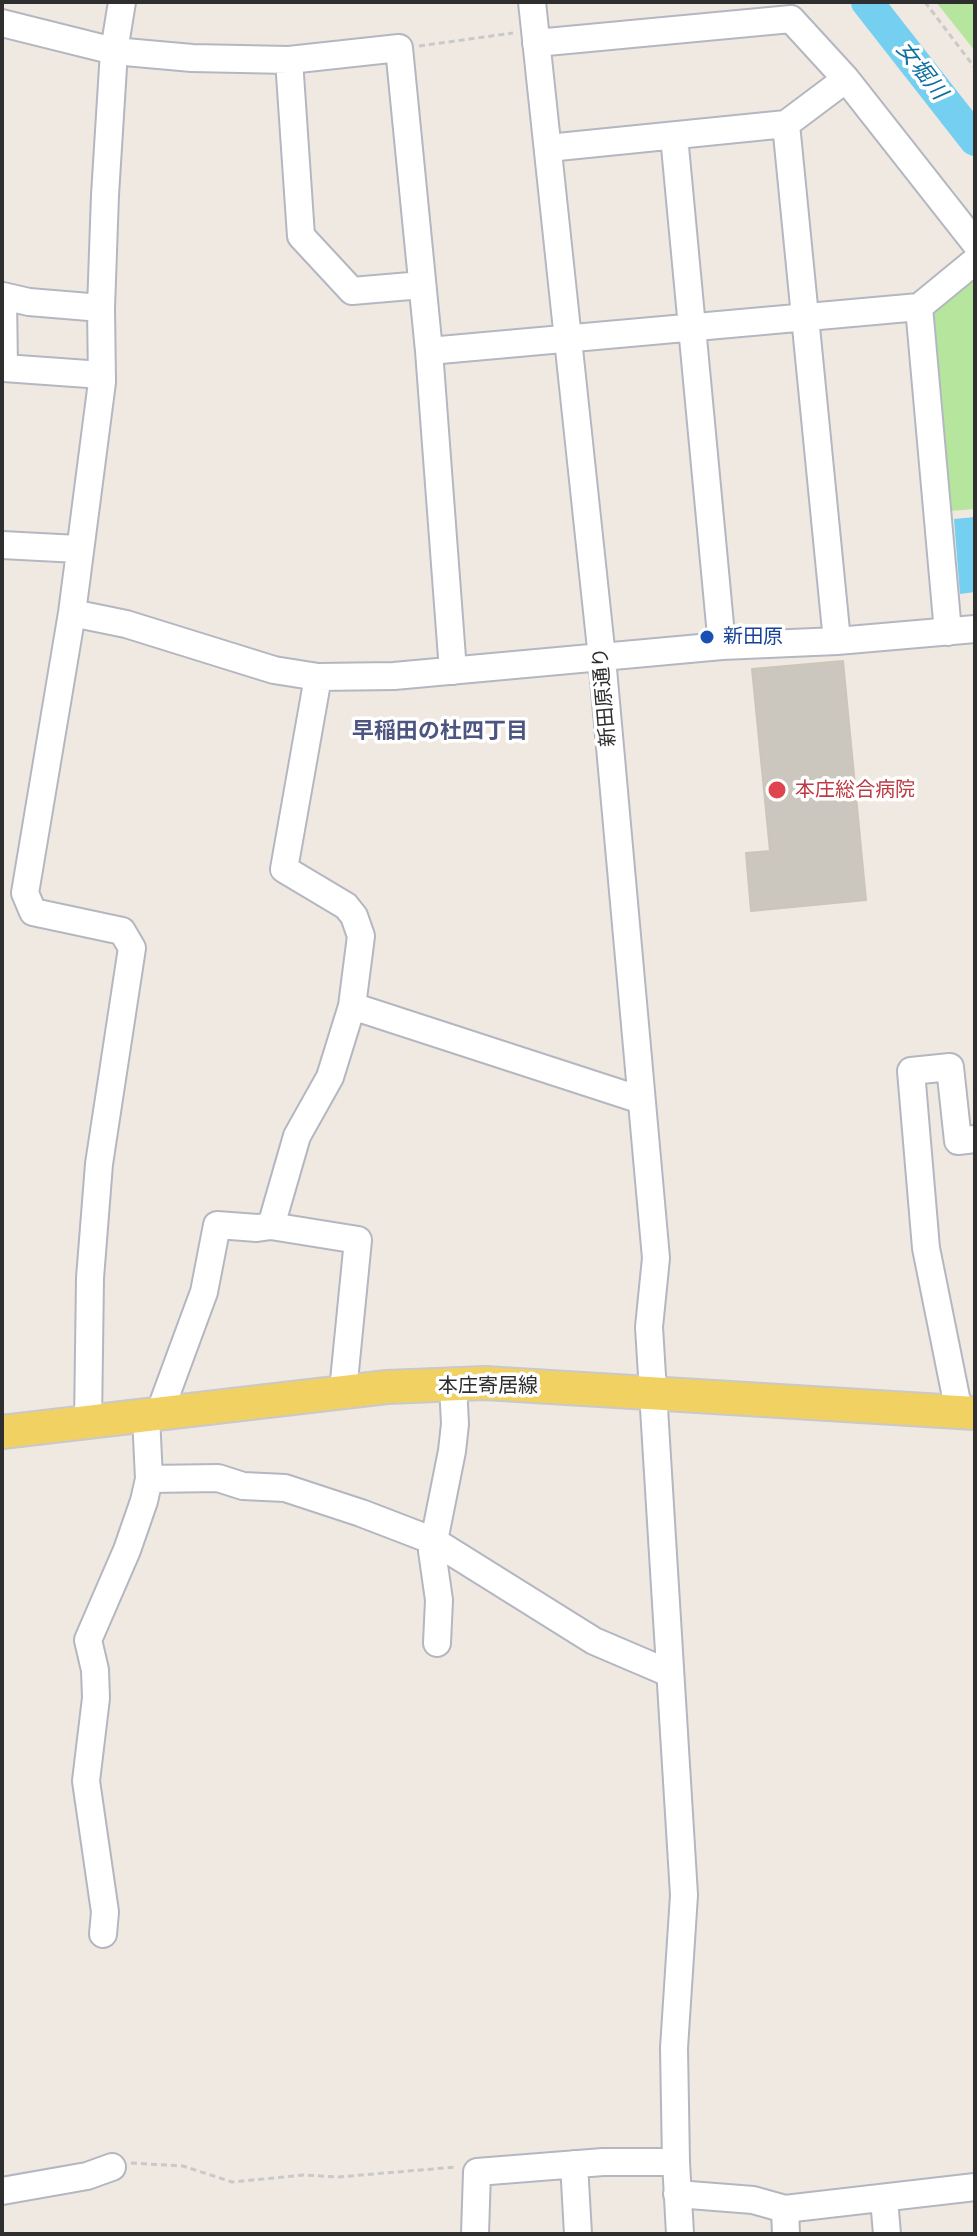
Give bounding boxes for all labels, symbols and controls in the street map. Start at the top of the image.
water label: 女堀川 [890,37,952,105]
place label: 新田原 [723,625,783,649]
marker: 新田原 [698,628,716,646]
street label: 新田原通り [589,646,621,748]
district label: 早稲田の杜四丁目 [352,719,528,745]
place label: 本庄総合病院 [795,778,915,802]
marker: 本庄総合病院 [766,779,788,801]
street label: 本庄寄居線 [438,1374,538,1398]

